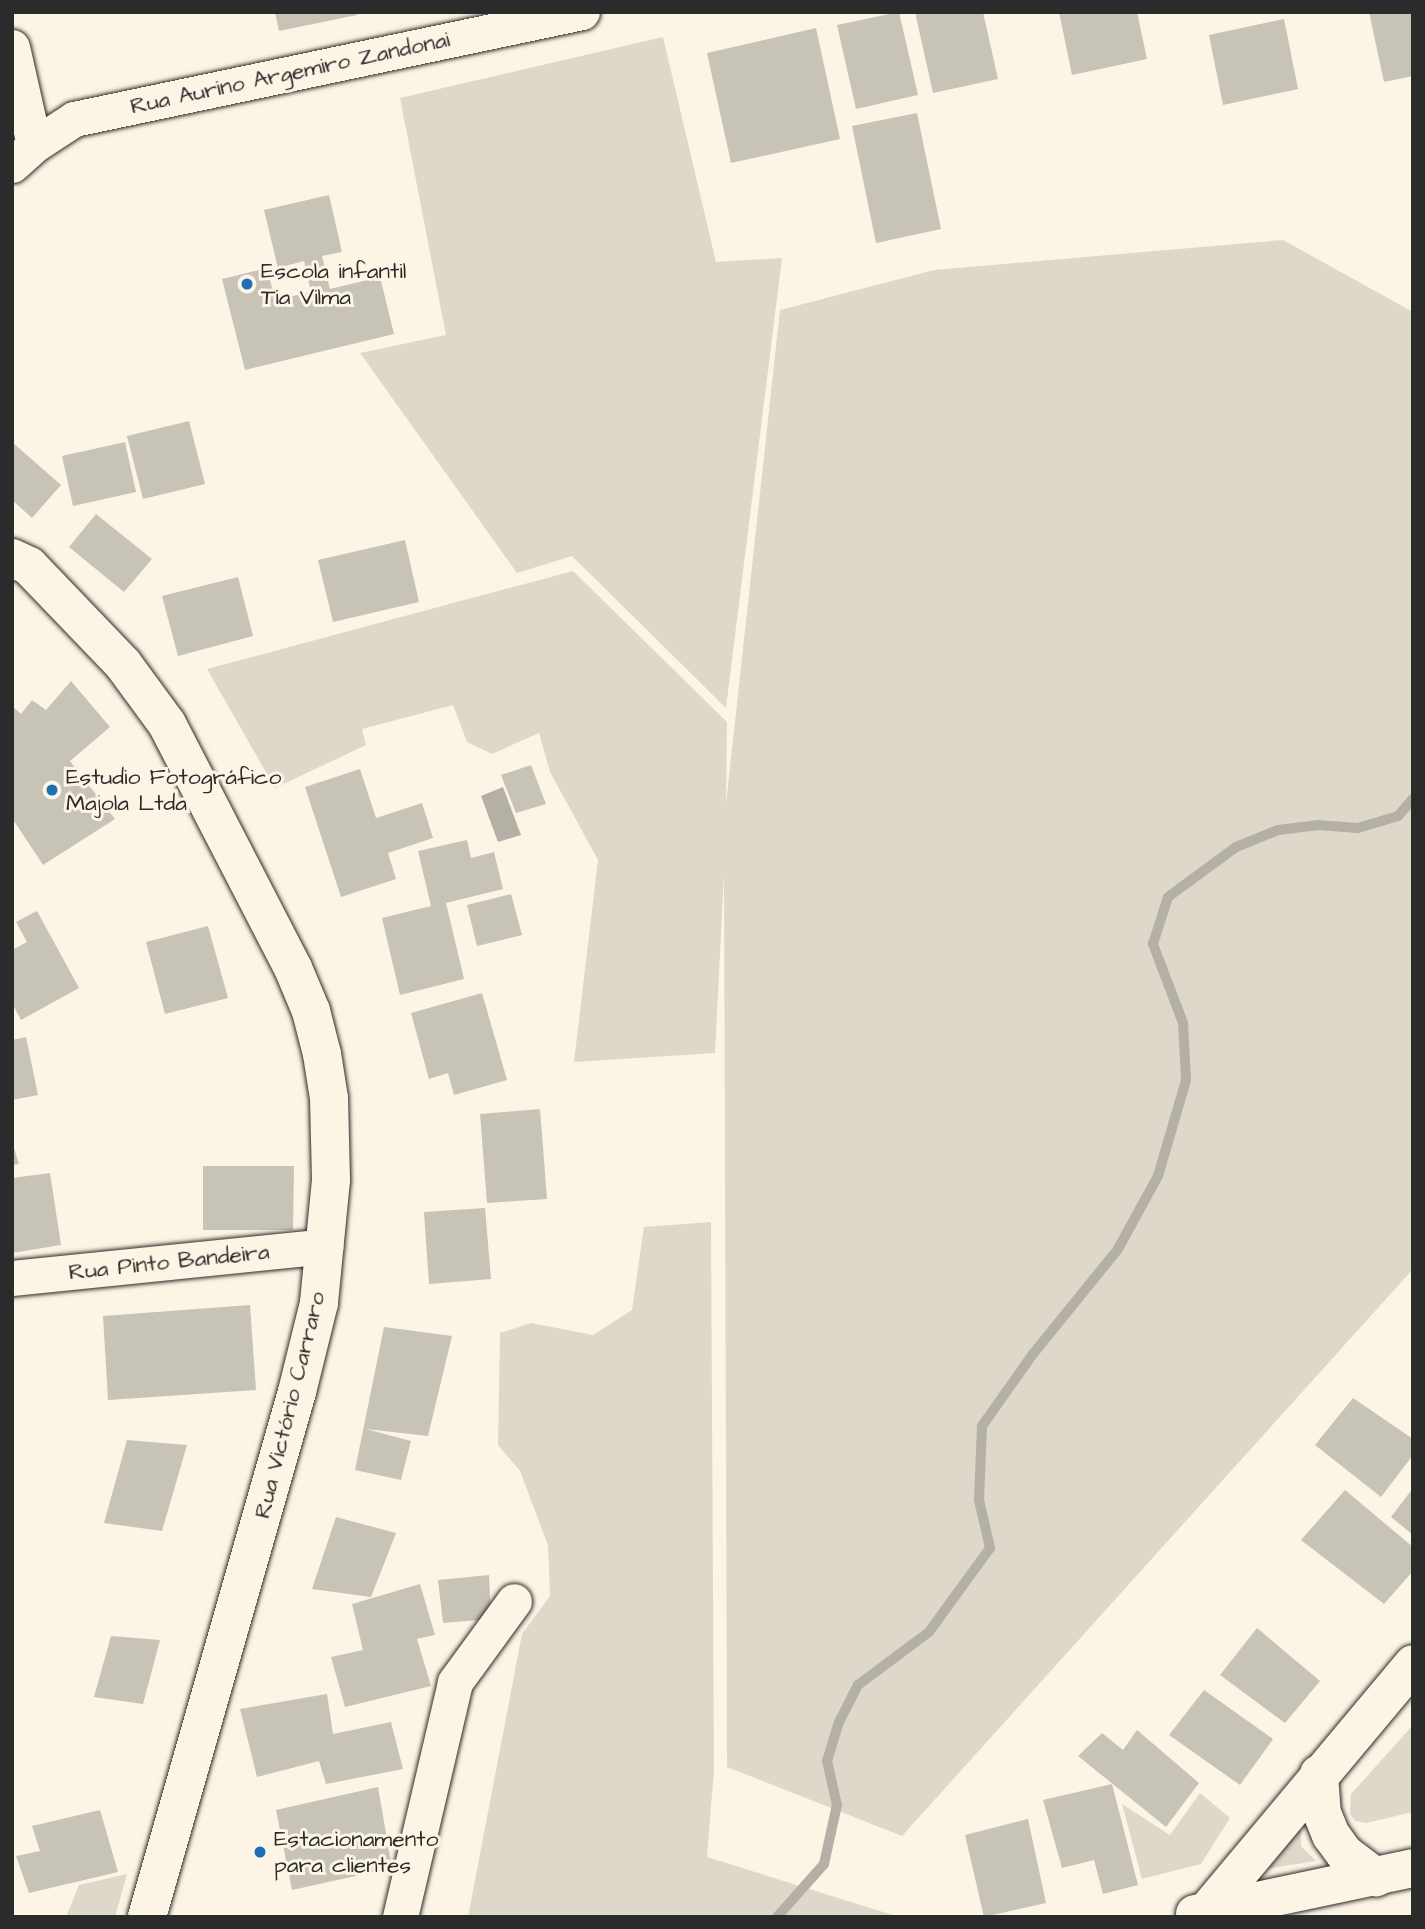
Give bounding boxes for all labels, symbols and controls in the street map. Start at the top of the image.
street label: Rua Aurino Argemiro Zandonai [128,26,452,120]
place label: Escola infantil Tia Vilma [261,257,406,311]
marker: Escola infantil Tia Vilma [239,276,255,292]
place label: Estudio Fotográfico Majola Ltda [66,763,282,817]
marker: Estudio Fotográfico Majola Ltda [44,782,60,798]
street label: Rua Pinto Bandeira [67,1238,271,1286]
street label: Rua Victório Carraro [248,1289,332,1521]
place label: Estacionamento para clientes [274,1825,438,1879]
marker: Estacionamento para clientes [252,1844,268,1860]

